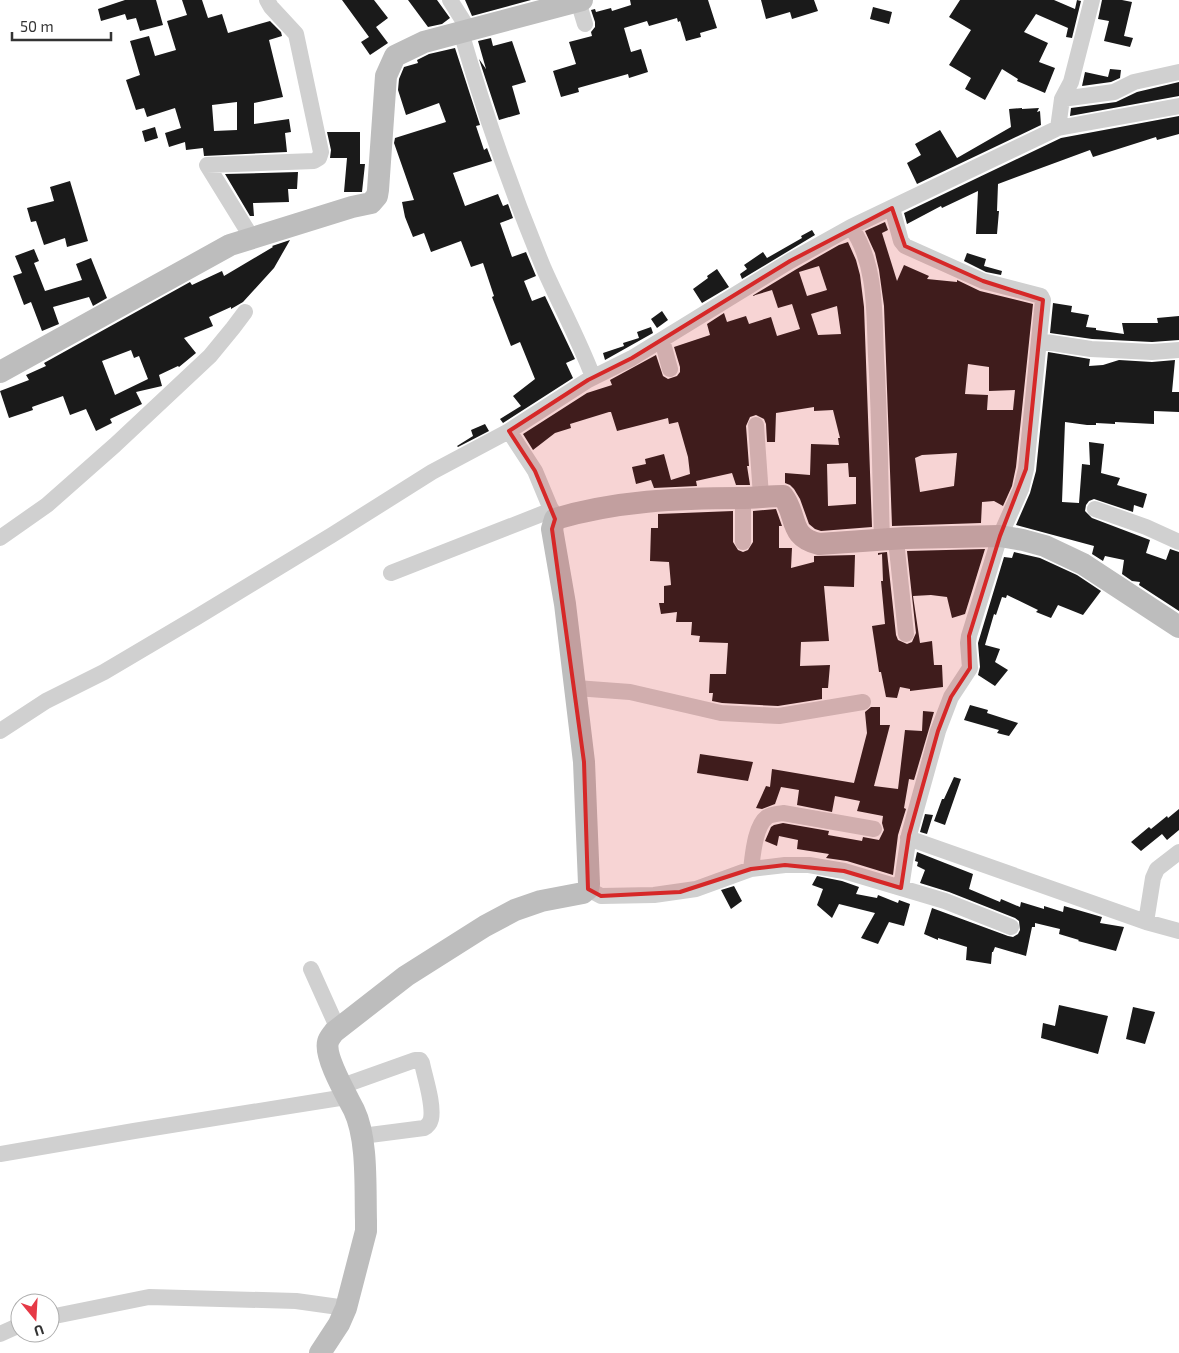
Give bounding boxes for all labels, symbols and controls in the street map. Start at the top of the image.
scale bar [12,10,111,42]
text: 50 m [20,17,54,35]
north arrow [10,1293,60,1343]
text: U [32,1321,46,1340]

